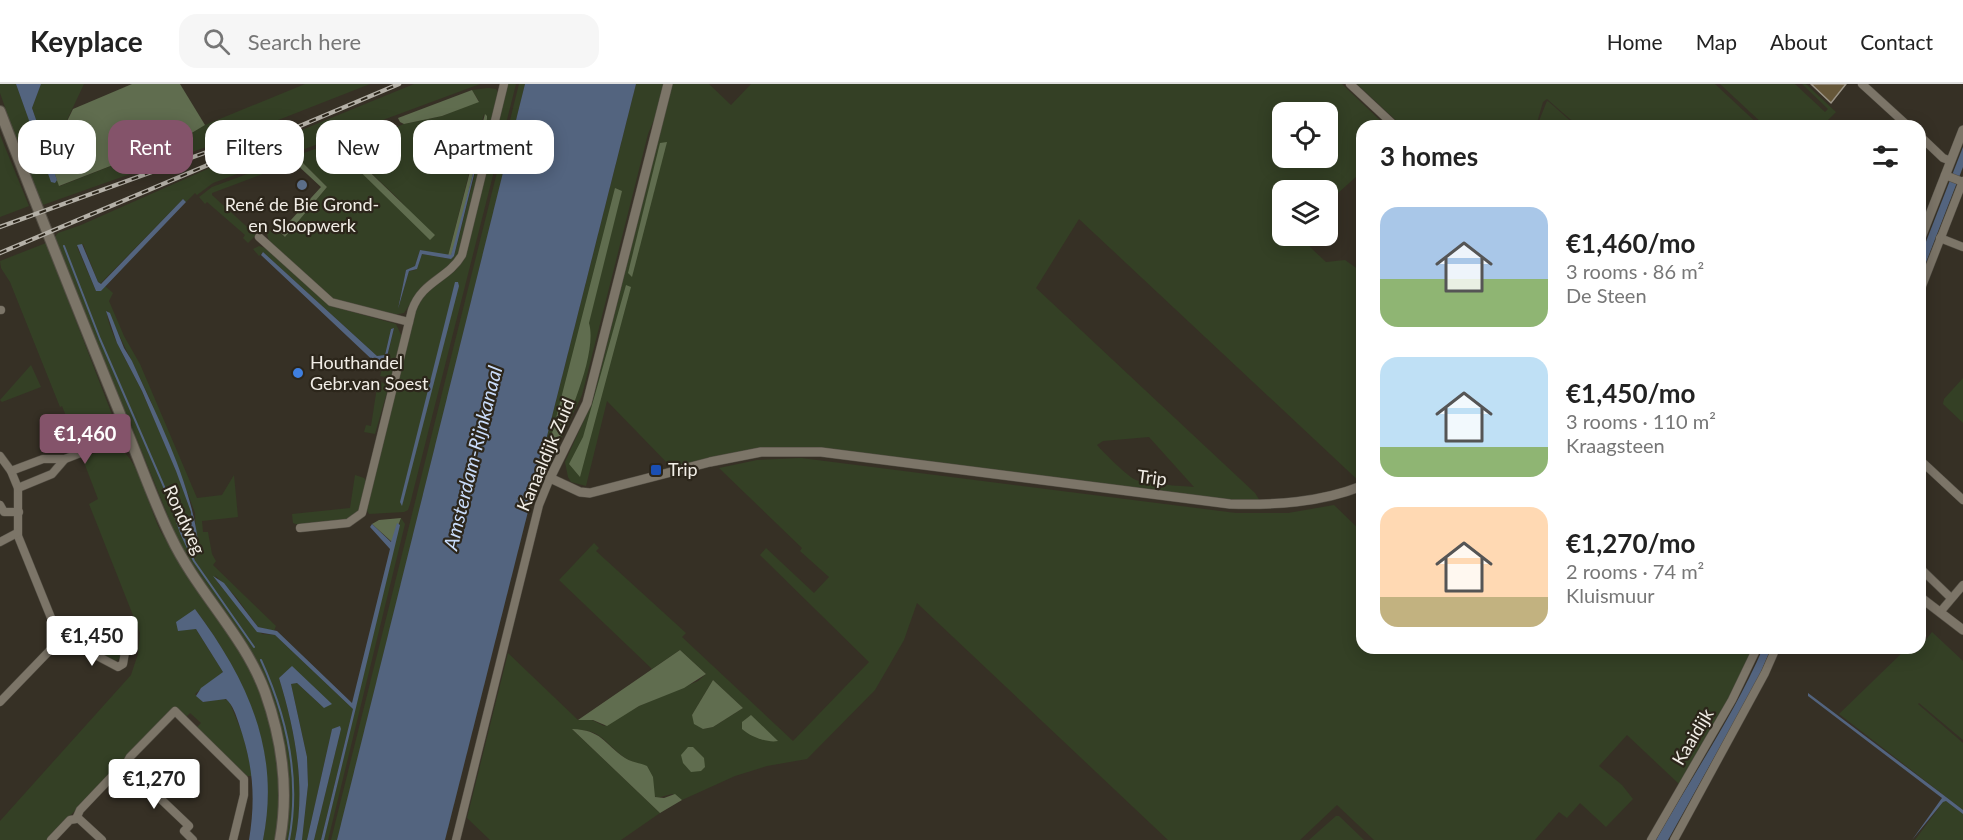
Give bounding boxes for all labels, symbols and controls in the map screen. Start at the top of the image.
search box [179,14,599,68]
text: Keyplace [30,24,143,58]
icon: search [200,25,233,58]
text: Search here [248,28,361,55]
text: Home [1607,29,1663,54]
text: Map [1696,29,1737,54]
text: About [1770,29,1827,54]
text: Contact [1860,29,1933,54]
map controls [1272,102,1338,246]
button: locate [1272,102,1338,168]
chip: Buy [18,120,96,174]
chip: Rent [108,120,193,174]
chip: Filters [205,120,304,174]
chip: New [316,120,401,174]
chip: Apartment [413,120,554,174]
text: 3 homes [1380,140,1478,172]
icon: filters [1869,140,1902,173]
marker: René de Bie Grond- en Sloopwerk [295,178,309,192]
button: layers [1272,180,1338,246]
place label: René de Bie Grond- en Sloopwerk [225,193,379,236]
text: €1,460/mo [1566,227,1696,259]
icon: home [1428,231,1500,303]
text: 3 rooms · 86 m² [1566,259,1704,283]
text: De Steen [1566,283,1647,307]
place label: Houthandel Gebr.van Soest [310,351,429,394]
water label: Amsterdam-Rijnkanaal [437,363,507,553]
marker: Houthandel Gebr.van Soest [291,366,305,380]
text: €1,450/mo [1566,377,1696,409]
icon: home [1428,381,1500,453]
street label: Kanaaldijk Zuid [511,395,579,514]
text: 3 rooms · 110 m² [1566,409,1716,433]
pin: €1,460 [36,414,134,465]
text: €1,460 [54,421,116,445]
text: Kraagsteen [1566,433,1665,457]
place label: Trip [668,458,698,480]
marker: Trip [649,463,663,477]
street label: Trip [1136,464,1168,490]
street label: Rondweg [159,481,210,558]
text: €1,270/mo [1566,527,1696,559]
icon: home [1428,531,1500,603]
text: 2 rooms · 74 m² [1566,559,1704,583]
text: Kluismuur [1566,583,1655,607]
pin: €1,450 [43,616,141,667]
text: €1,450 [61,623,123,647]
street label: Kaaidijk [1667,704,1718,769]
pin: €1,270 [105,759,203,810]
text: €1,270 [123,766,185,790]

